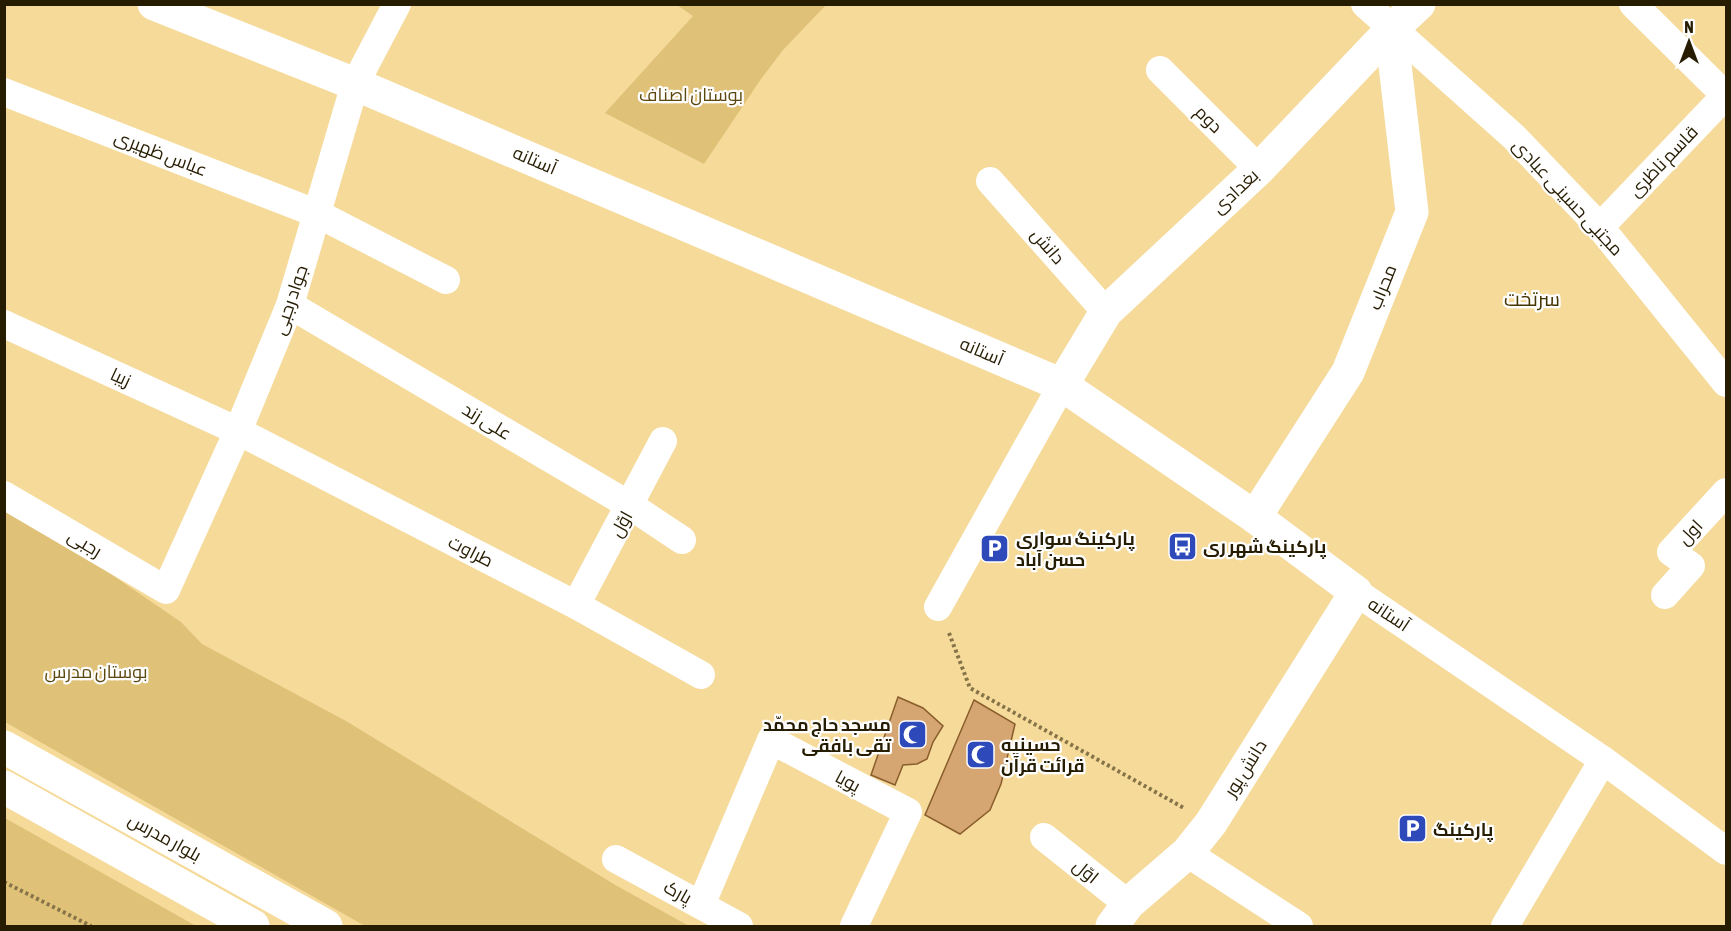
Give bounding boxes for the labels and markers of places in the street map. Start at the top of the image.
place label: پارکینگ سواری حسن آباد [1016,528,1135,571]
bus stop icon: پارکینگ شهر ری [1166,530,1198,562]
parking icon: پارکینگ سواری حسن آباد [979,532,1011,564]
place label: پارکینگ شهر ری [1203,536,1327,559]
place label: مسجد حاج محمّد تقی بافقی [763,714,891,757]
mosque icon: مسجد حاج محمّد تقی بافقی [896,718,928,750]
place label: حسینیه قرائت قرآن [1001,734,1084,777]
mosque icon: حسینیه قرائت قرآن [964,738,996,770]
parking icon: پارکینگ [1396,813,1428,845]
place label: پارکینگ [1433,819,1494,842]

